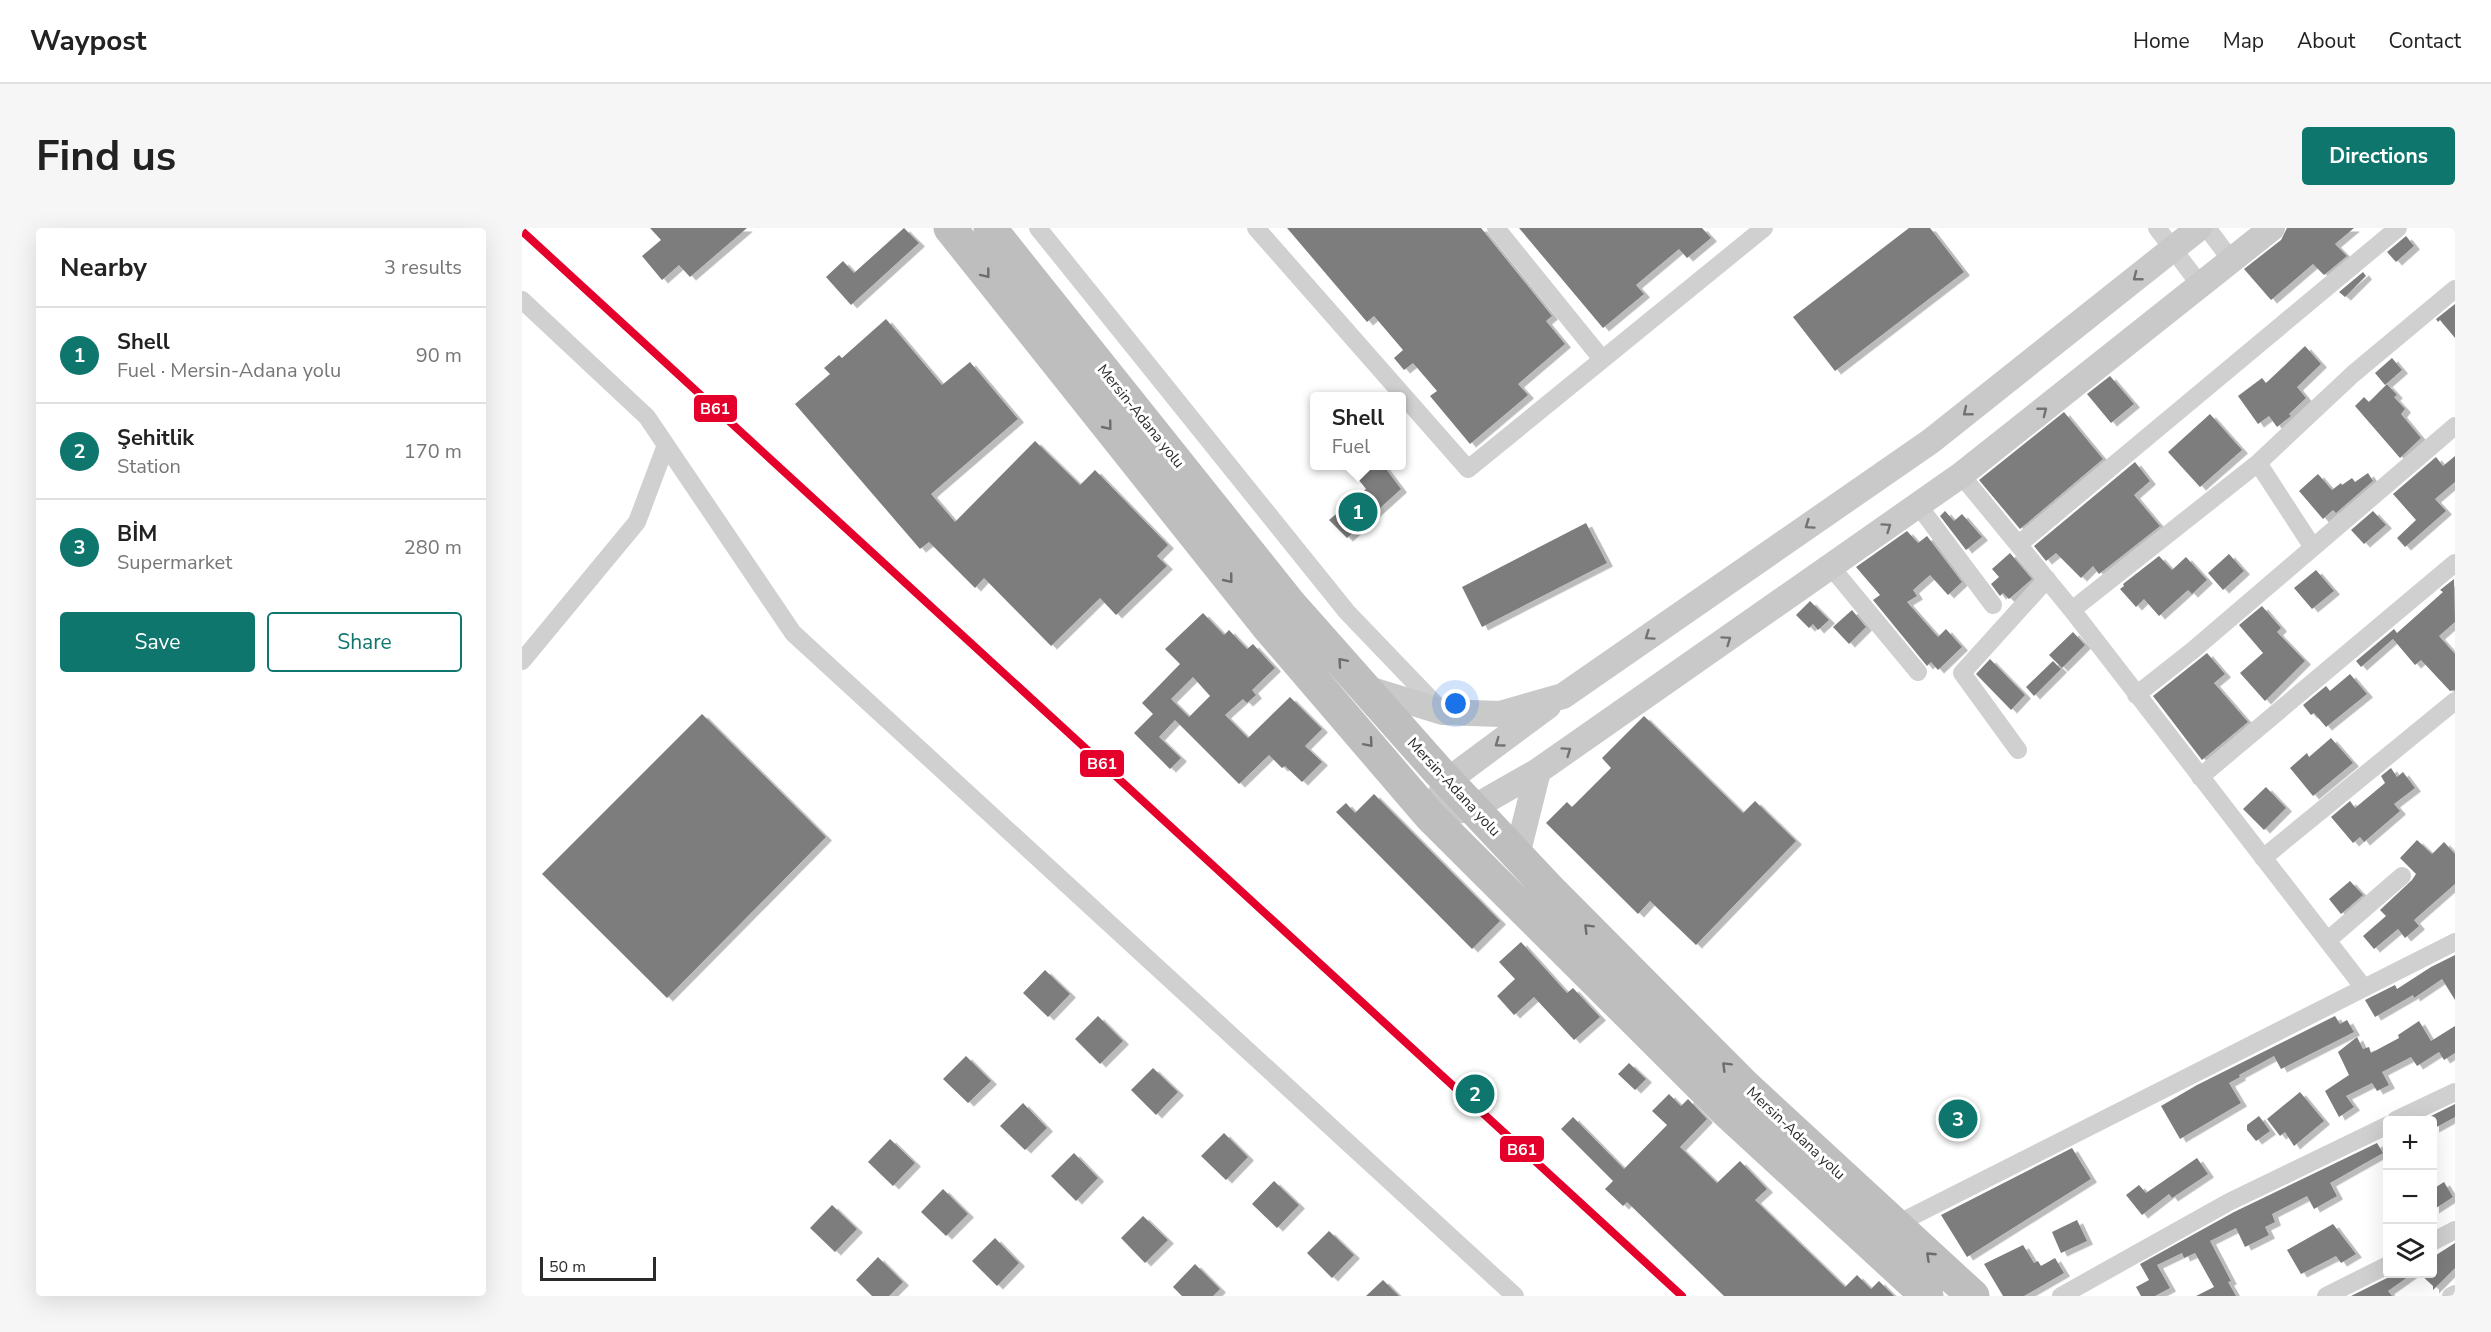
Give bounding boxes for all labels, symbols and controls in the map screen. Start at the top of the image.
text: Waypost [30,22,147,60]
text: Home [2133,27,2190,55]
text: Map [2223,27,2264,55]
text: About [2297,27,2355,55]
text: Contact [2388,27,2461,55]
button: Directions [2302,127,2455,185]
text: Find us [36,128,176,185]
text: Nearby [60,250,147,285]
text: 3 results [384,254,462,281]
one-way arrow [979,267,990,278]
one-way arrow [2132,270,2143,281]
text: Shell [117,327,170,357]
text: 1 [74,342,86,369]
text: 90 m [416,342,462,369]
text: Fuel · Mersin-Adana yolu [117,357,341,384]
street label: Mersin-Adana yolu [1093,360,1189,472]
popup [1310,392,1406,470]
line badge: B61 [693,394,738,423]
text: B61 [700,398,730,420]
text: Shell [1332,403,1384,433]
one-way arrow [1963,404,1974,415]
one-way arrow [2036,407,2047,418]
one-way arrow [1100,419,1111,430]
text: Şehitlik [117,423,194,453]
text: Fuel [1332,433,1370,460]
text: 2 [74,438,86,465]
text: 170 m [404,438,462,465]
text: Station [117,453,181,480]
pin: 1 [1338,490,1378,534]
one-way arrow [1805,518,1816,529]
text: BİM [117,519,157,549]
one-way arrow [1880,523,1891,534]
text: 3 [74,534,86,561]
text: 280 m [404,534,462,561]
text: Supermarket [117,549,232,576]
one-way arrow [1222,572,1233,583]
button: Save [60,612,255,672]
button: Share [267,612,462,672]
one-way arrow [1644,629,1655,640]
one-way arrow [1721,636,1732,647]
one-way arrow [1338,658,1349,669]
your location [1441,689,1470,718]
street label: Mersin-Adana yolu [1403,733,1505,841]
one-way arrow [1494,735,1505,746]
one-way arrow [1362,736,1373,747]
one-way arrow [1560,747,1571,758]
line badge: B61 [1079,749,1125,778]
text: B61 [1087,753,1117,775]
one-way arrow [1585,924,1596,935]
one-way arrow [1722,1063,1733,1074]
pin: 2 [1456,1072,1494,1116]
street label: Mersin-Adana yolu [1742,1082,1850,1184]
pin: 3 [1938,1096,1978,1142]
map controls [2383,1116,2437,1278]
button: + [2383,1116,2437,1170]
line badge: B61 [1499,1135,1545,1163]
text: B61 [1507,1139,1537,1161]
button: − [2383,1170,2437,1224]
button: layers [2383,1224,2437,1278]
one-way arrow [1926,1253,1937,1264]
scale bar [540,1254,656,1282]
text: 50 m [549,1256,586,1278]

